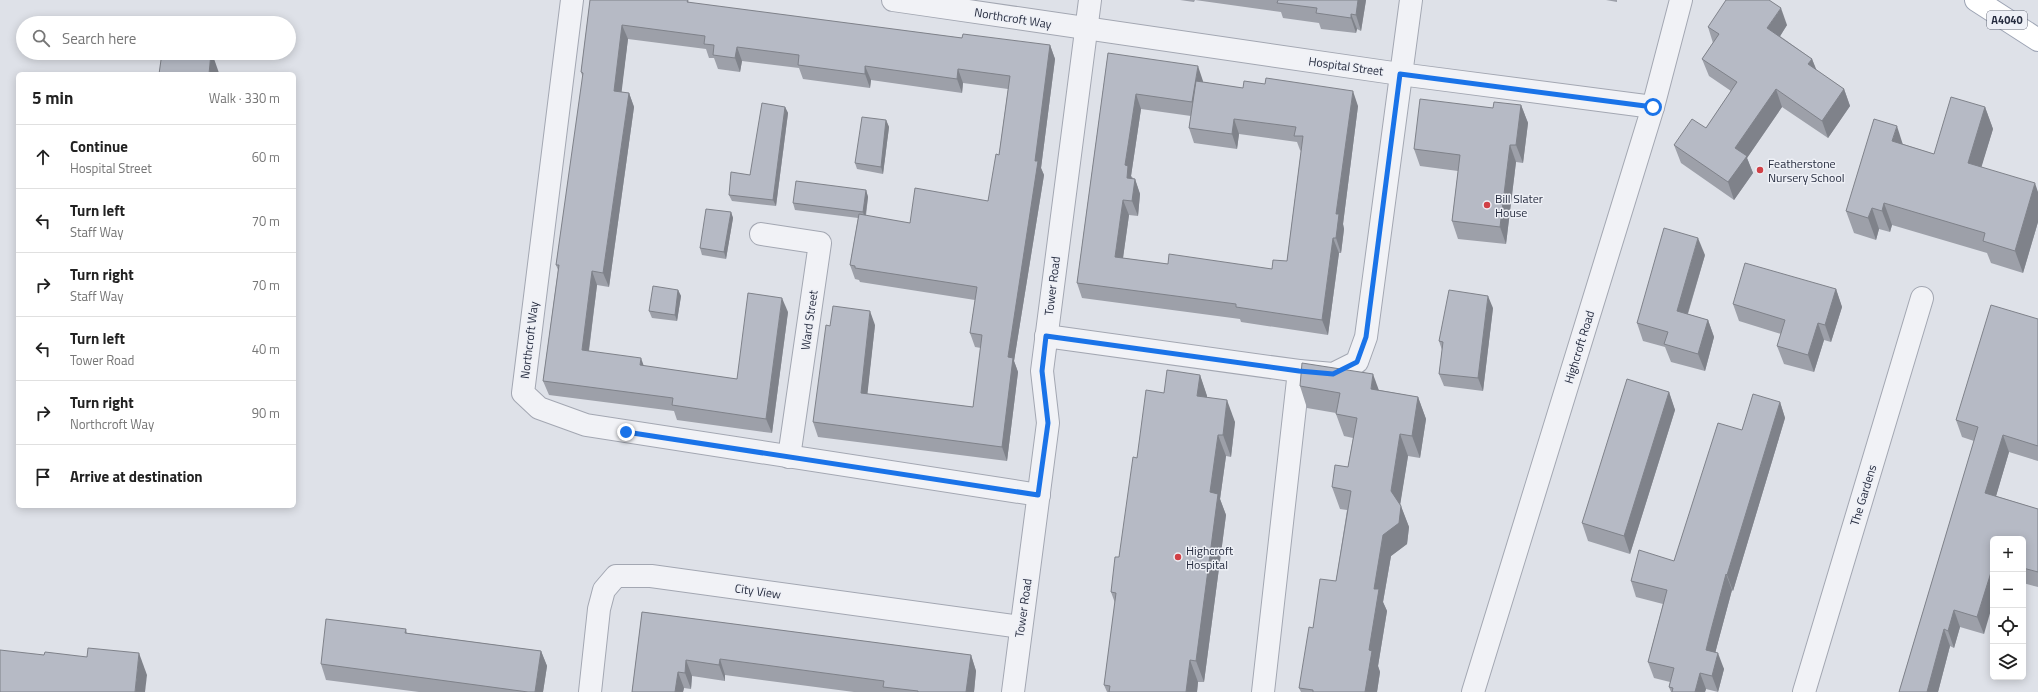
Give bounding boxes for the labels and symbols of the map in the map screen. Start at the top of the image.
street label: Northcroft Way [973,3,1053,34]
road number: A4040 [1987,11,2027,29]
street label: Hospital Street [1307,51,1385,81]
route start [1644,98,1662,116]
place label: Featherstone Nursery School [1768,154,1845,187]
marker: Featherstone Nursery School [1755,165,1765,175]
place label: Bill Slater House [1495,189,1543,222]
marker: Bill Slater House [1482,200,1492,210]
street label: Tower Road [1039,255,1065,317]
street label: Ward Street [795,288,823,351]
street label: Northcroft Way [515,300,543,380]
street label: Highcroft Road [1559,308,1599,386]
route end [617,423,635,441]
street label: The Gardens [1845,462,1881,528]
place label: Highcroft Hospital [1186,541,1234,574]
marker: Highcroft Hospital [1173,552,1183,562]
street label: Tower Road [1009,577,1037,639]
street label: City View [734,578,782,604]

